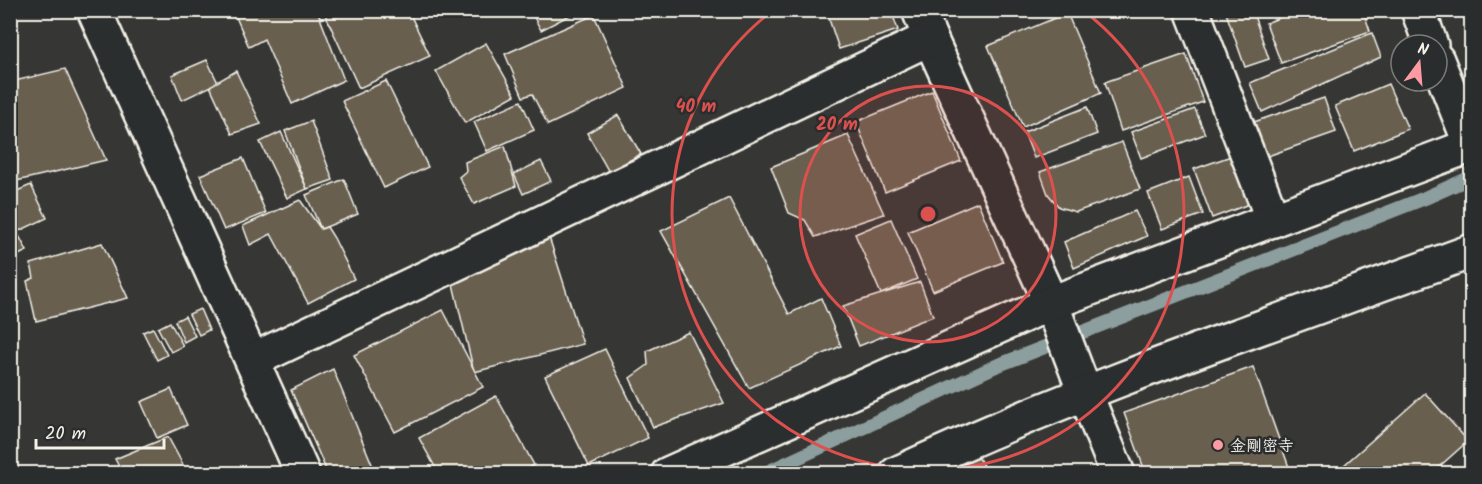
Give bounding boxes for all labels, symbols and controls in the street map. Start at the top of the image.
north arrow [1389,33,1449,93]
text: N [1414,37,1431,63]
text: 40 m [676,93,717,122]
text: 20 m [816,111,858,140]
centre of rings [918,204,938,224]
scale bar [36,412,164,450]
text: 20 m [45,420,86,449]
place label: 金剛密寺 [1230,434,1294,459]
marker: 金剛密寺 [1211,438,1225,452]

